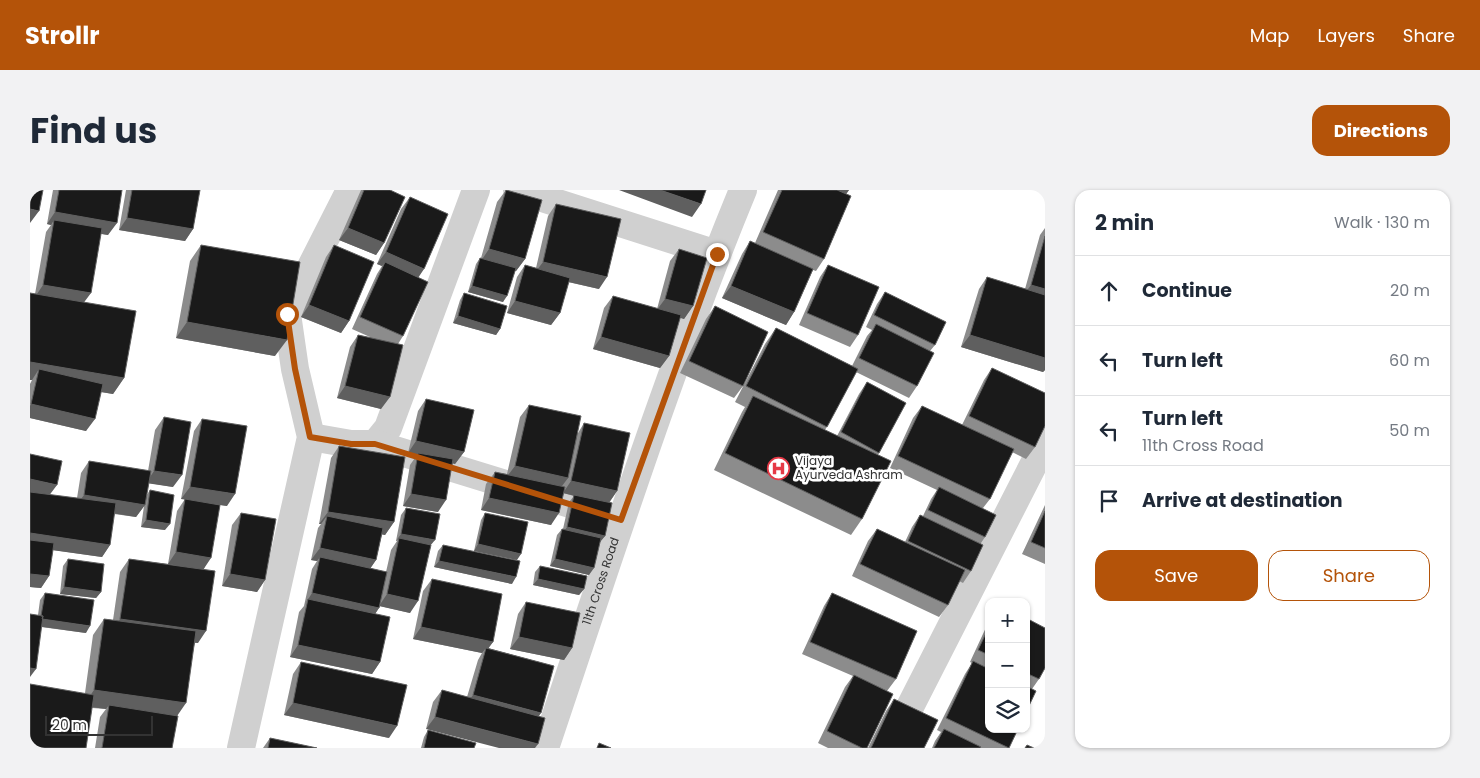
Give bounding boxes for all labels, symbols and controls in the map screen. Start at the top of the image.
text: Strollr [25,19,100,52]
text: Map [1250,23,1290,48]
text: Layers [1318,23,1375,48]
text: Share [1403,23,1455,48]
button: Directions [1312,105,1450,156]
text: Find us [30,106,157,155]
text: 2 min [1095,208,1154,237]
text: Walk · 130 m [1334,211,1430,234]
route end [706,243,729,266]
icon: ahead [1095,277,1123,305]
text: Continue [1142,277,1232,304]
text: 20 m [1390,279,1430,302]
route start [276,303,299,326]
icon: left [1095,347,1123,375]
text: Turn left [1142,347,1223,374]
text: 60 m [1389,349,1430,372]
text: Turn left [1142,405,1223,432]
icon: left [1095,417,1123,445]
text: 50 m [1389,419,1430,442]
text: 11th Cross Road [1142,434,1264,457]
place label: Vijaya Ayurveda Ashram [795,452,903,483]
hospital icon: Vijaya Ayurveda Ashram [767,456,791,480]
icon: arrive [1095,487,1123,515]
text: Arrive at destination [1142,487,1343,514]
street label: 11th Cross Road [578,535,623,627]
button: Save [1095,550,1258,601]
button: Share [1268,550,1430,601]
map controls [985,598,1030,733]
button: + [985,598,1030,643]
button: − [985,643,1030,688]
button: layers [985,688,1030,733]
scale bar [45,713,152,736]
text: 20 m [52,715,87,735]

